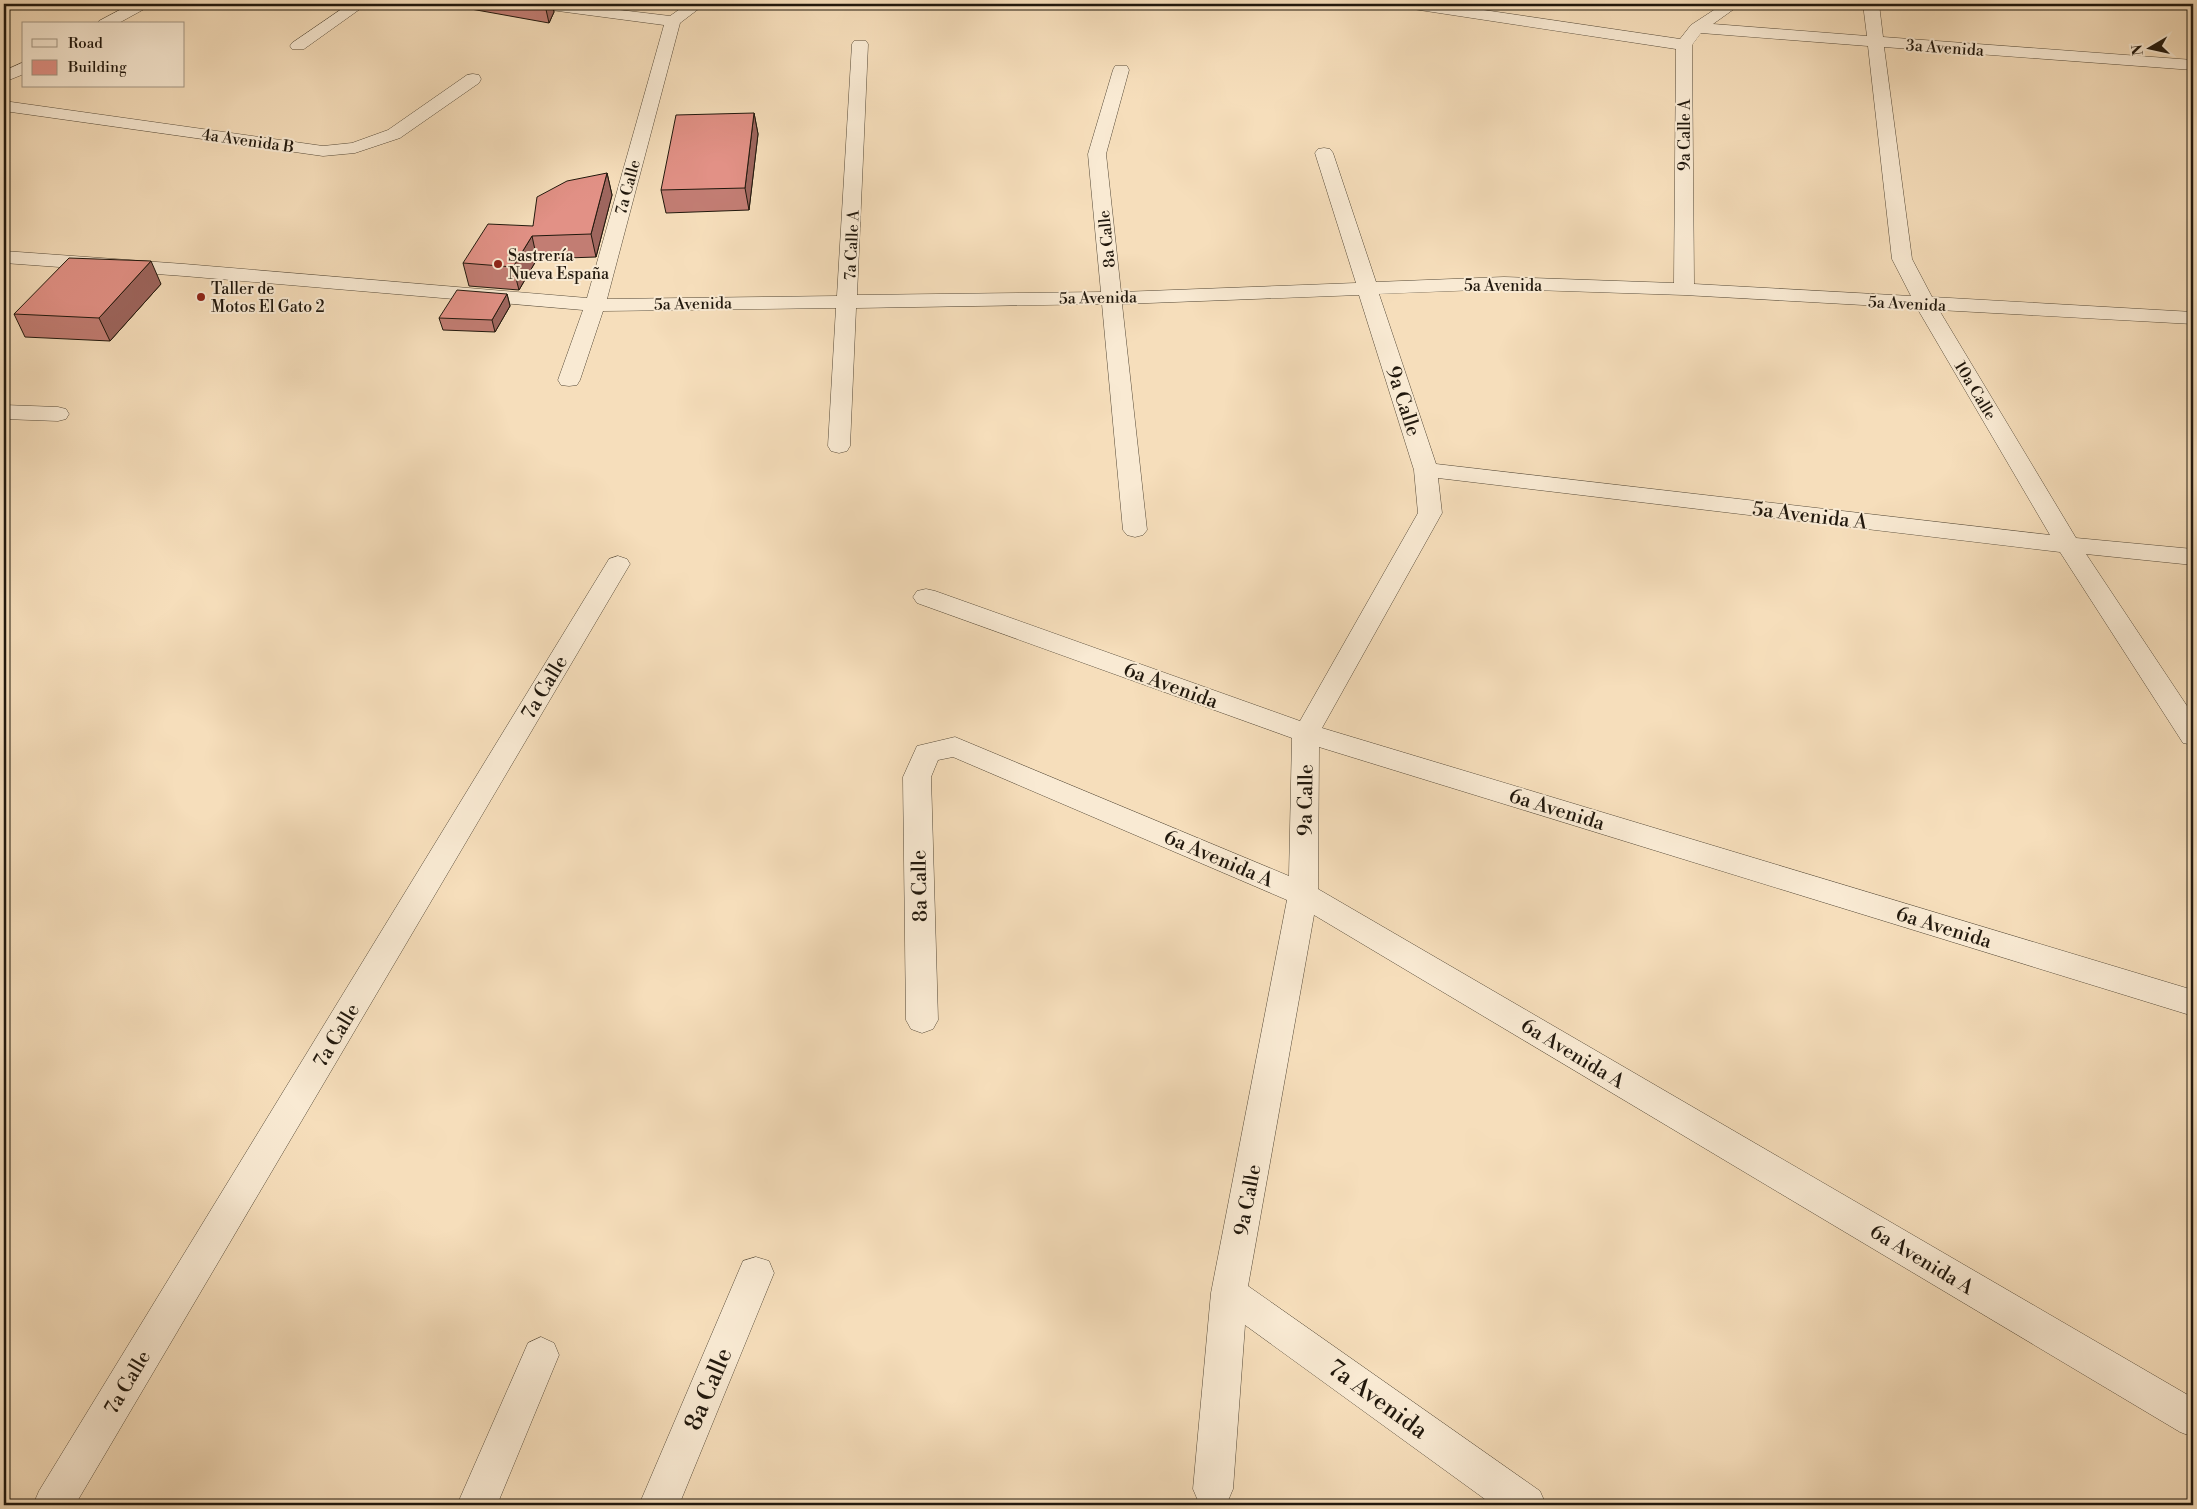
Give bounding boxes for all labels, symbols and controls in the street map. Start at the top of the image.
legend [22,22,185,88]
north arrow [2124,22,2174,72]
text: Road [68,34,103,53]
street label: 3a Avenida [1905,35,1986,61]
text: N [2128,43,2148,57]
text: Building [67,58,127,77]
street label: 9a Calle A [1675,98,1695,171]
street label: 4a Avenida B [200,125,296,157]
street label: 7a Calle [611,158,645,217]
street label: 7a Calle A [840,208,864,281]
street label: 8a Calle [1094,209,1120,269]
place label: Sastrería Nueva España [508,246,610,284]
marker: Sastrería Nueva España [492,258,504,270]
street label: 5a Avenida [1464,276,1543,296]
place label: Taller de Motos El Gato 2 [211,279,325,317]
street label: 5a Avenida [1059,287,1138,309]
marker: Taller de Motos El Gato 2 [195,291,207,303]
street label: 5a Avenida [1867,292,1947,316]
street label: 5a Avenida [654,293,733,315]
street label: 10a Calle [1950,357,2000,424]
street label: 9a Calle [1380,363,1426,440]
street label: 5a Avenida A [1751,497,1870,536]
street label: 7a Calle [517,651,574,724]
street label: 6a Avenida [1120,658,1222,715]
street label: 9a Calle [1293,764,1320,836]
street label: 6a Avenida [1506,784,1608,837]
street label: 6a Avenida A [1160,825,1278,894]
street label: 8a Calle [907,850,934,922]
street label: 6a Avenida [1893,902,1995,955]
street label: 7a Calle [309,999,366,1072]
street label: 6a Avenida A [1516,1014,1630,1096]
street label: 9a Calle [1229,1162,1268,1238]
street label: 6a Avenida A [1865,1220,1979,1302]
street label: 8a Calle [678,1344,740,1435]
street label: 7a Calle [100,1346,157,1419]
street label: 7a Avenida [1322,1354,1434,1447]

